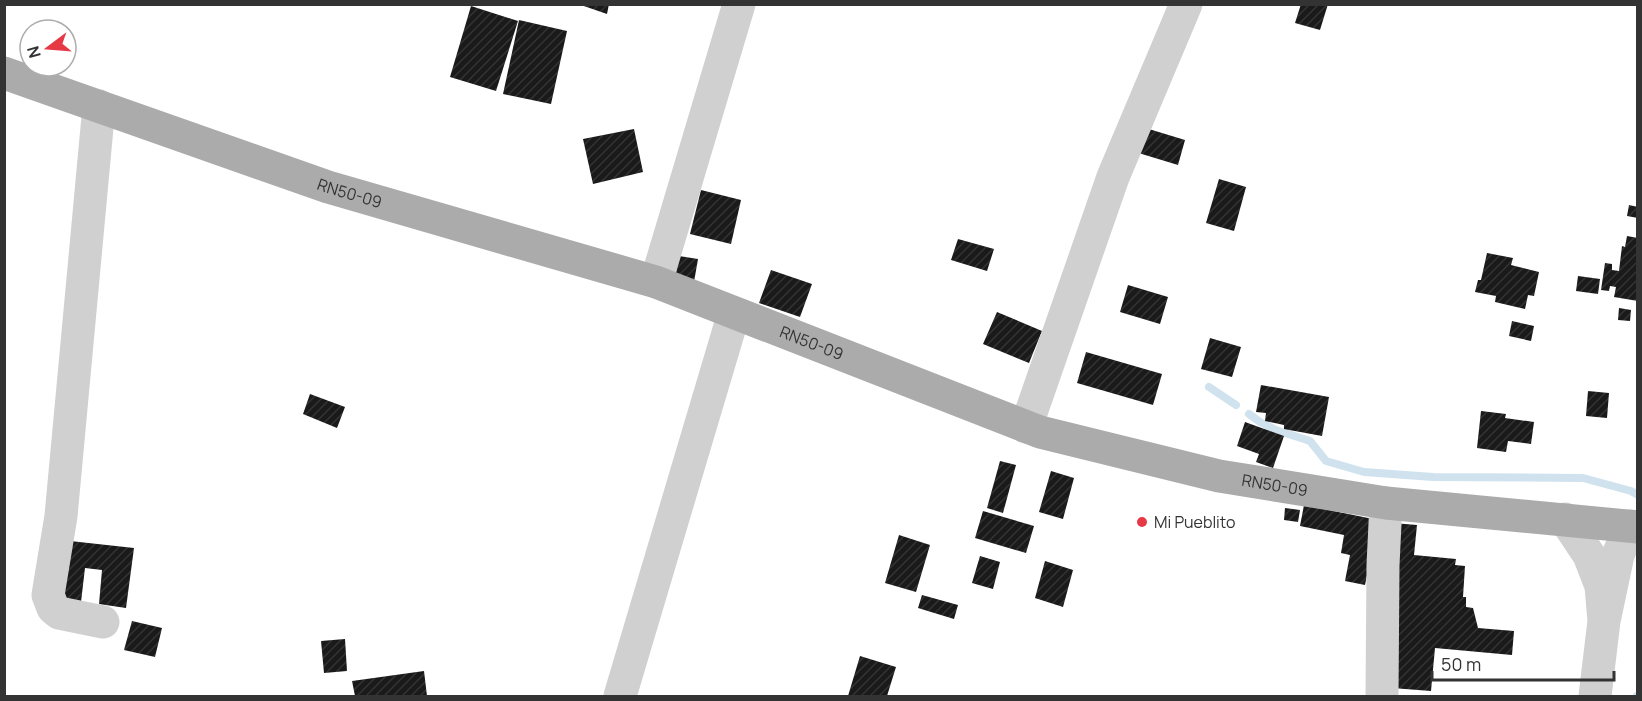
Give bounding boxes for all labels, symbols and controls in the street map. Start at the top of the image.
north arrow [18,18,78,78]
text: N [21,44,46,61]
street label: RN50-09 [314,173,385,213]
street label: RN50-09 [777,320,847,365]
street label: RN50-09 [1240,469,1309,501]
place label: Mi Pueblito [1154,511,1235,533]
marker: Mi Pueblito [1135,515,1149,529]
scale bar [1432,644,1614,682]
text: 50 m [1441,652,1481,676]

